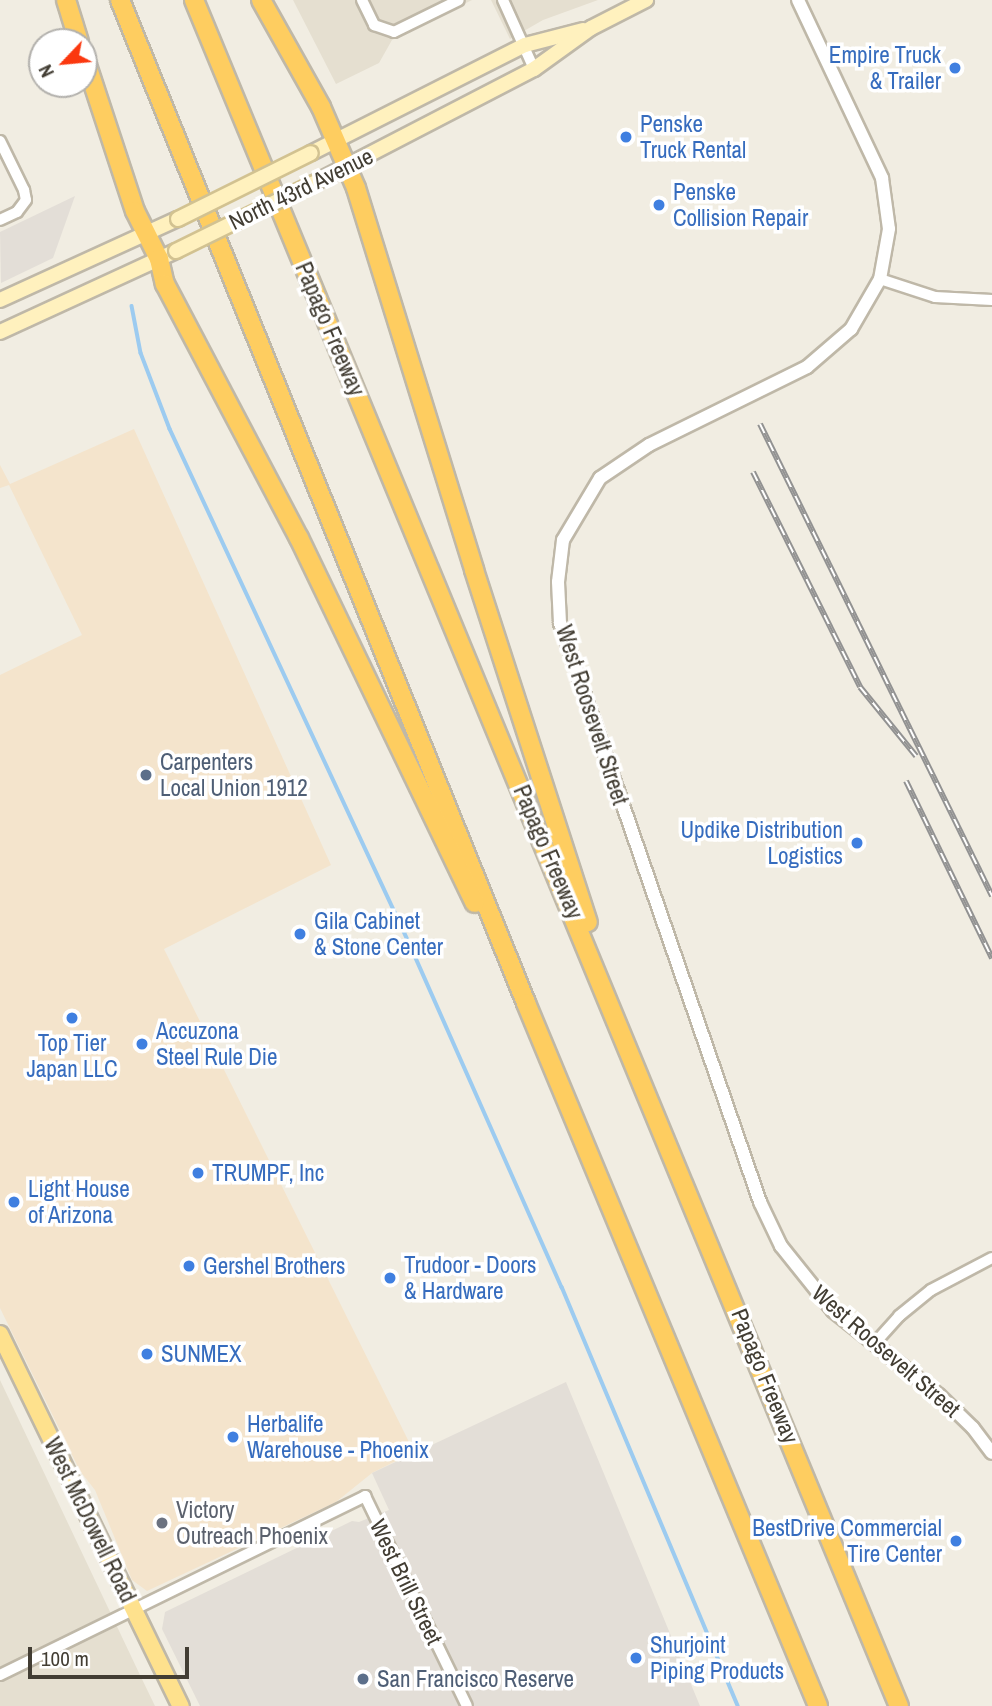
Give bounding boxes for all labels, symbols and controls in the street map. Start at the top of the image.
north arrow [28,28,98,98]
place label: Empire Truck & Trailer [829,41,941,95]
marker: Empire Truck & Trailer [947,60,963,76]
text: N [32,61,60,82]
place label: Penske Truck Rental [640,110,746,164]
marker: Penske Truck Rental [618,129,634,145]
street label: North 43rd Avenue [224,142,378,236]
place label: Penske Collision Repair [673,178,808,232]
marker: Penske Collision Repair [651,197,667,213]
street label: Papago Freeway [289,258,371,400]
street label: West Roosevelt Street [550,622,634,808]
place label: Carpenters Local Union 1912 [160,748,308,802]
marker: Carpenters Local Union 1912 [138,767,154,783]
street label: Papago Freeway [507,781,589,923]
place label: Updike Distribution Logistics [681,816,843,870]
marker: Updike Distribution Logistics [849,835,865,851]
place label: Gila Cabinet & Stone Center [314,907,443,961]
marker: Gila Cabinet & Stone Center [292,926,308,942]
marker: Top Tier Japan LLC [64,1010,80,1026]
place label: Accuzona Steel Rule Die [156,1017,278,1071]
place label: Top Tier Japan LLC [26,1029,118,1083]
marker: Accuzona Steel Rule Die [134,1036,150,1052]
place label: TRUMPF, Inc [212,1159,324,1187]
marker: TRUMPF, Inc [190,1165,206,1181]
place label: Light House of Arizona [28,1175,130,1229]
marker: Light House of Arizona [6,1194,22,1210]
place label: Trudoor - Doors & Hardware [404,1251,536,1305]
place label: Gershel Brothers [203,1252,346,1280]
marker: Gershel Brothers [181,1258,197,1274]
marker: Trudoor - Doors & Hardware [382,1270,398,1286]
street label: West Roosevelt Street [806,1279,966,1423]
street label: Papago Freeway [725,1305,805,1447]
place label: SUNMEX [161,1340,242,1368]
marker: SUNMEX [139,1346,155,1362]
place label: Herbalife Warehouse - Phoenix [247,1410,429,1464]
marker: Herbalife Warehouse - Phoenix [225,1429,241,1445]
street label: West McDowell Road [38,1433,142,1607]
place label: Victory Outreach Phoenix [176,1496,328,1550]
place label: BestDrive Commercial Tire Center [752,1514,942,1568]
marker: Victory Outreach Phoenix [154,1515,170,1531]
street label: West Brill Street [364,1515,448,1649]
marker: BestDrive Commercial Tire Center [948,1533,964,1549]
place label: Shurjoint Piping Products [650,1631,784,1685]
scale bar [32,1632,192,1676]
text: 100 m [41,1644,89,1673]
marker: Shurjoint Piping Products [628,1650,644,1666]
place label: San Francisco Reserve [377,1665,574,1693]
marker: San Francisco Reserve [355,1671,371,1687]

